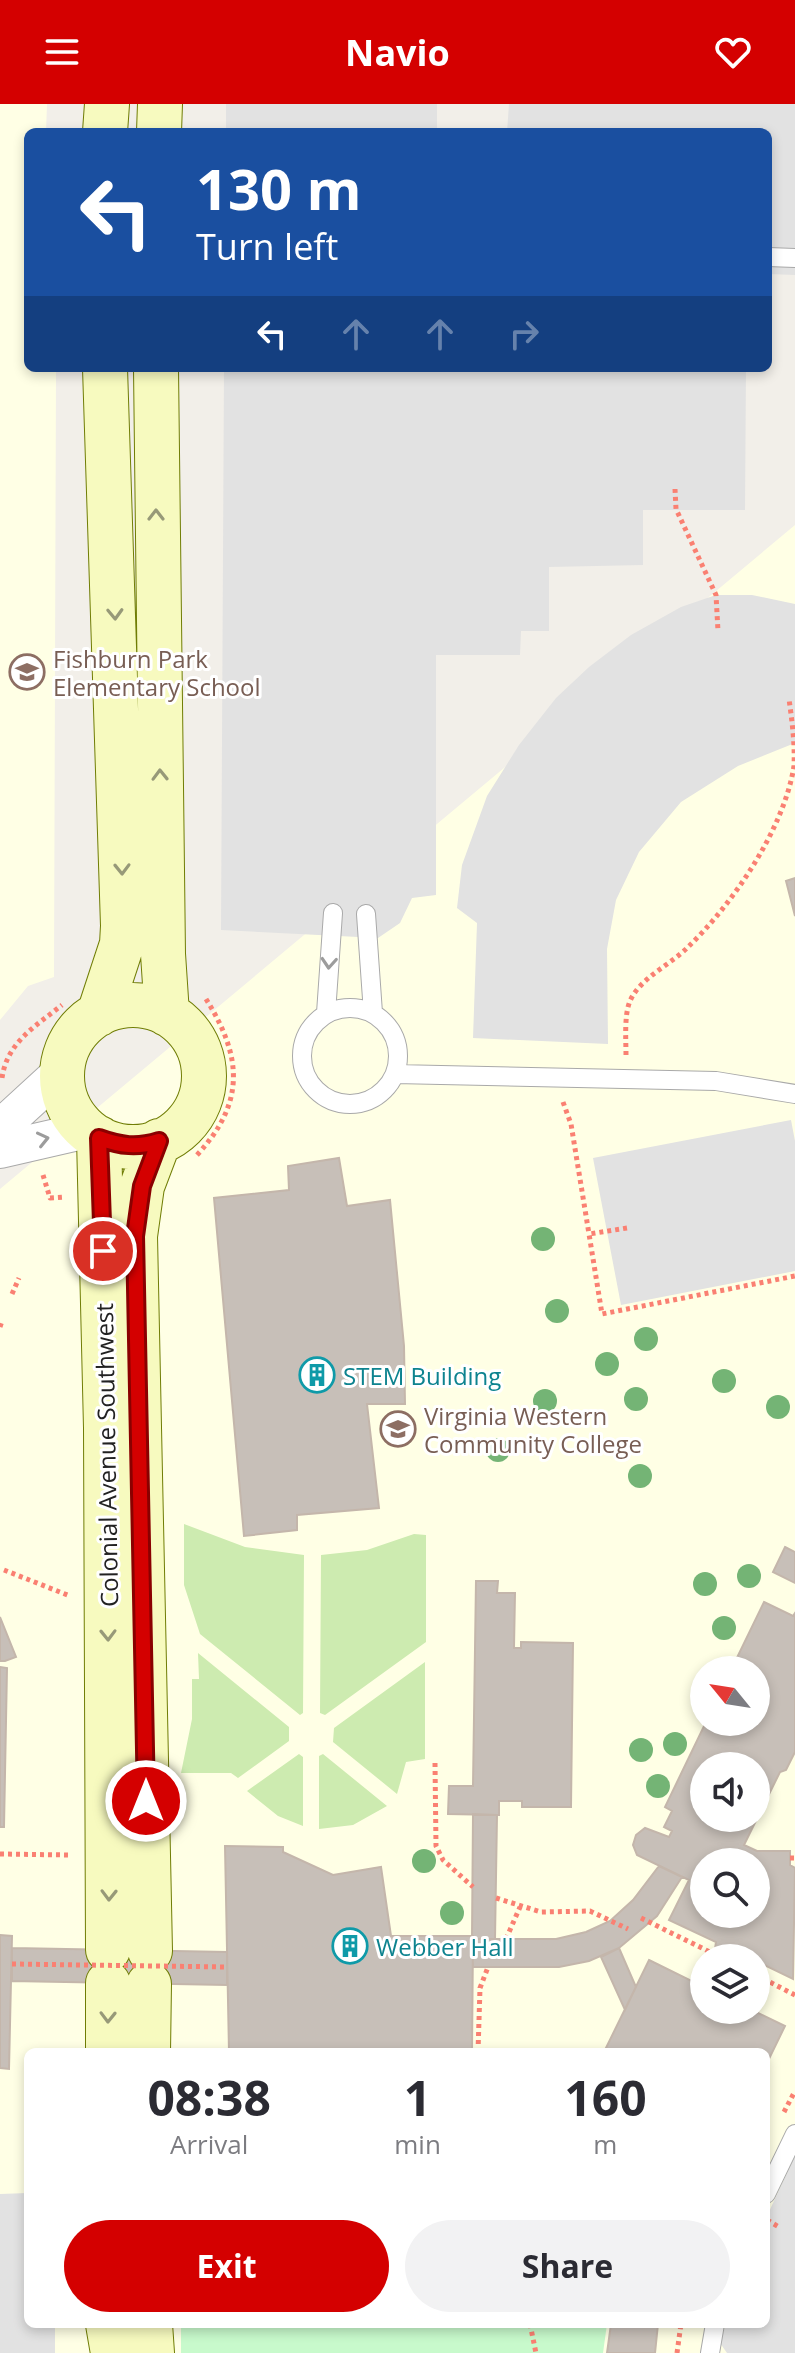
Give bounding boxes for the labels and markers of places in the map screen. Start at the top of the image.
place label: Fishburn Park Elementary School [53,642,261,703]
school or university icon: Fishburn Park Elementary School [8,653,46,691]
pin [69,1217,137,1285]
building icon: STEM Building [298,1356,336,1394]
place label: STEM Building [343,1359,501,1392]
place label: Virginia Western Community College [424,1399,642,1460]
school or university icon: Virginia Western Community College [379,1410,417,1448]
building icon: Webber Hall [331,1927,369,1965]
place label: Webber Hall [376,1930,514,1963]

